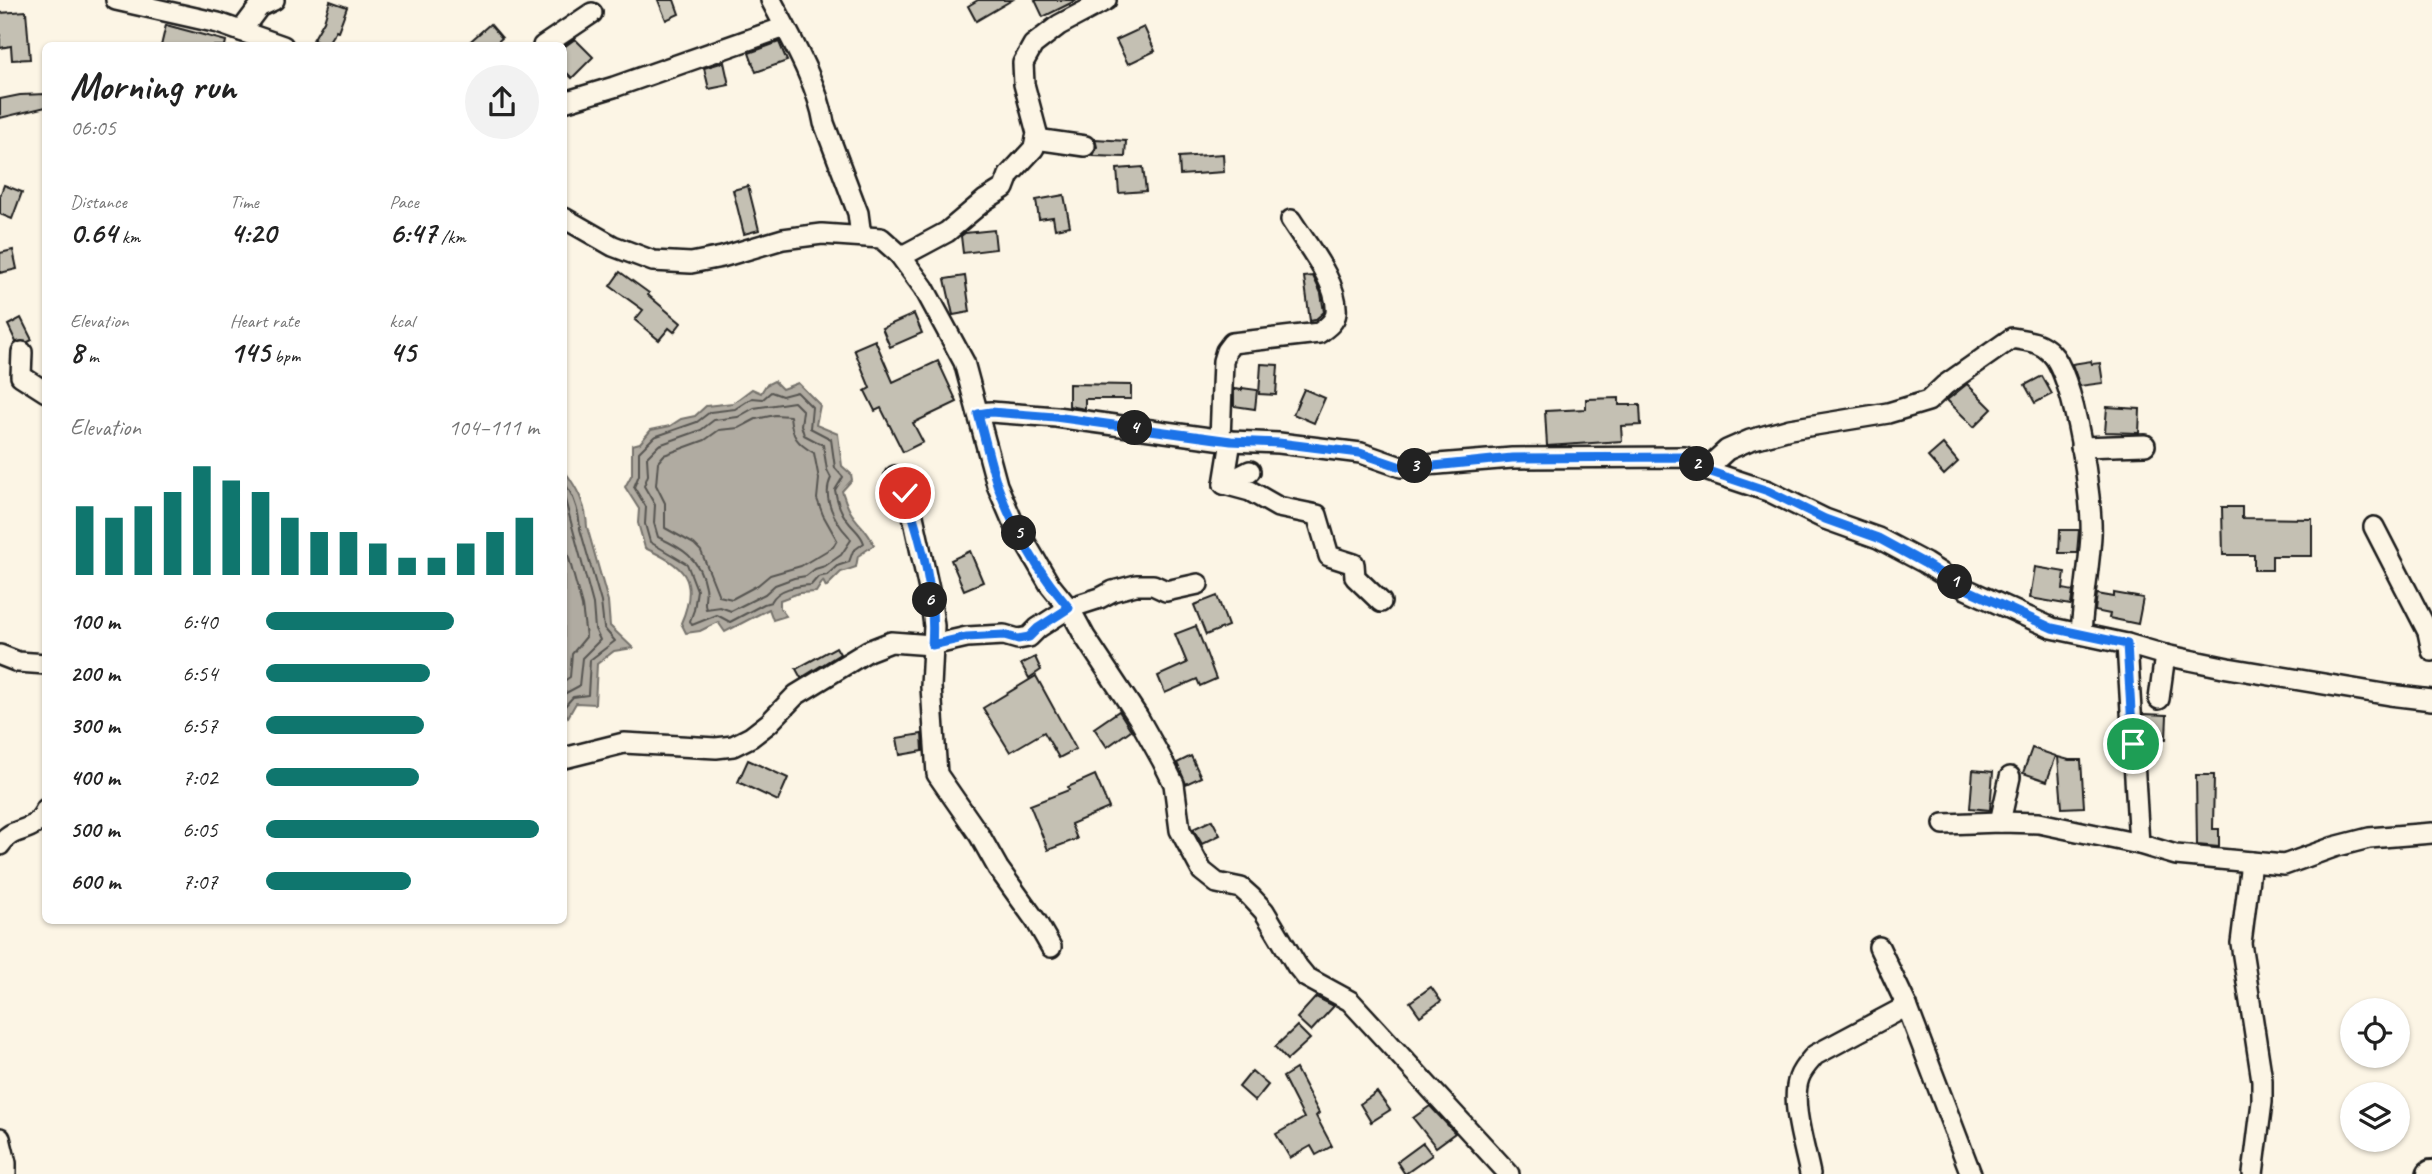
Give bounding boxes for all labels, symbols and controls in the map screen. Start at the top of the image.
text: Morning run [70,63,236,110]
button: share [465,65,539,139]
text: 06:05 [70,113,116,142]
text: Distance [70,190,127,214]
text: Time [230,190,259,214]
text: Pace [389,190,419,214]
text: 0.64 [70,214,117,252]
text: 4:20 [230,214,276,252]
text: 6:47 [389,214,436,252]
text: km [117,225,140,249]
text: /km [436,225,466,249]
text: Elevation [70,309,128,333]
text: Heart rate [230,309,299,333]
text: kcal [389,309,414,333]
text: 8 [70,333,84,371]
text: 145 [230,333,270,371]
text: 45 [389,333,416,371]
text: m [84,344,99,368]
text: bpm [270,344,300,368]
pin: 4 [1118,410,1152,446]
text: Elevation [70,413,141,442]
text: 104–111 m [448,413,539,442]
text: 4 [1130,415,1139,439]
pin: 2 [1680,447,1714,482]
pin: 3 [1398,448,1432,484]
text: 2 [1692,451,1701,475]
text: 3 [1410,453,1419,477]
pin [875,463,935,523]
icon: check [886,474,924,512]
pin: 5 [1002,516,1036,550]
text: 5 [1014,520,1023,544]
pin: 1 [1938,564,1972,600]
text: 1 [1950,569,1959,593]
pin: 6 [912,582,948,618]
text: 6 [925,587,934,611]
text: 100 m [70,607,120,636]
text: 6:40 [182,607,218,636]
text: 200 m [70,659,120,688]
text: 6:54 [182,659,218,688]
text: 300 m [70,711,120,740]
text: 6:57 [182,711,218,740]
pin [2103,714,2163,774]
icon: arrive [2114,725,2152,763]
text: 400 m [70,763,120,792]
text: 7:02 [182,763,218,792]
text: 500 m [70,815,119,844]
text: 6:05 [182,815,218,844]
text: 600 m [70,867,120,896]
text: 7:07 [182,867,218,896]
map controls [2340,998,2410,1152]
button: locate [2340,998,2410,1068]
button: layers [2340,1082,2410,1152]

